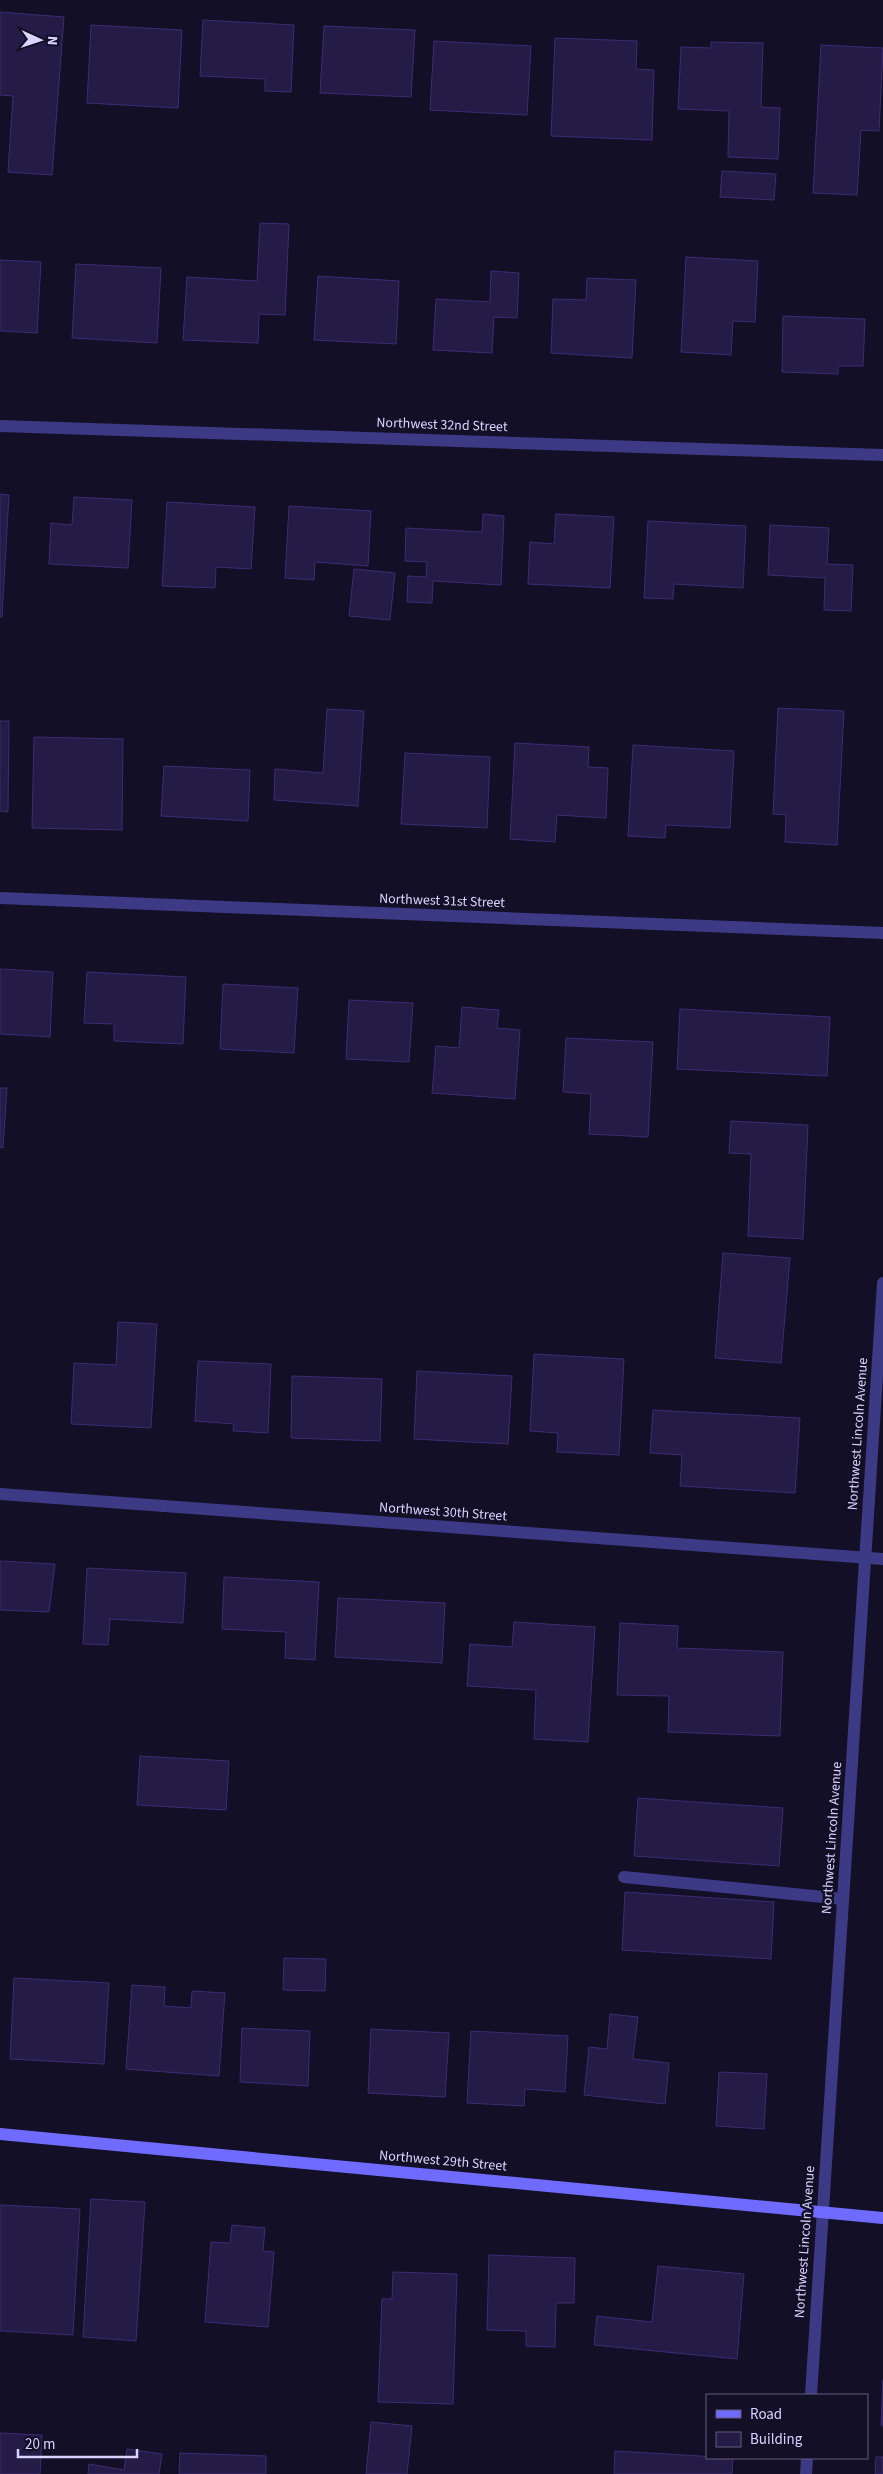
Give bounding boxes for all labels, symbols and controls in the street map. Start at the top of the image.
north arrow [15,15,65,65]
text: N [42,35,62,46]
street label: Northwest 32nd Street [376,413,508,437]
street label: Northwest 31st Street [379,889,506,913]
street label: Northwest Lincoln Avenue [843,1357,873,1511]
street label: Northwest 30th Street [378,1498,508,1526]
street label: Northwest Lincoln Avenue [817,1761,847,1915]
street label: Northwest 29th Street [378,2145,508,2177]
street label: Northwest Lincoln Avenue [790,2165,820,2319]
legend [706,2394,868,2459]
text: Road [750,2404,782,2425]
scale bar [18,2426,136,2458]
text: Building [750,2429,803,2450]
text: 20 m [25,2434,55,2455]

